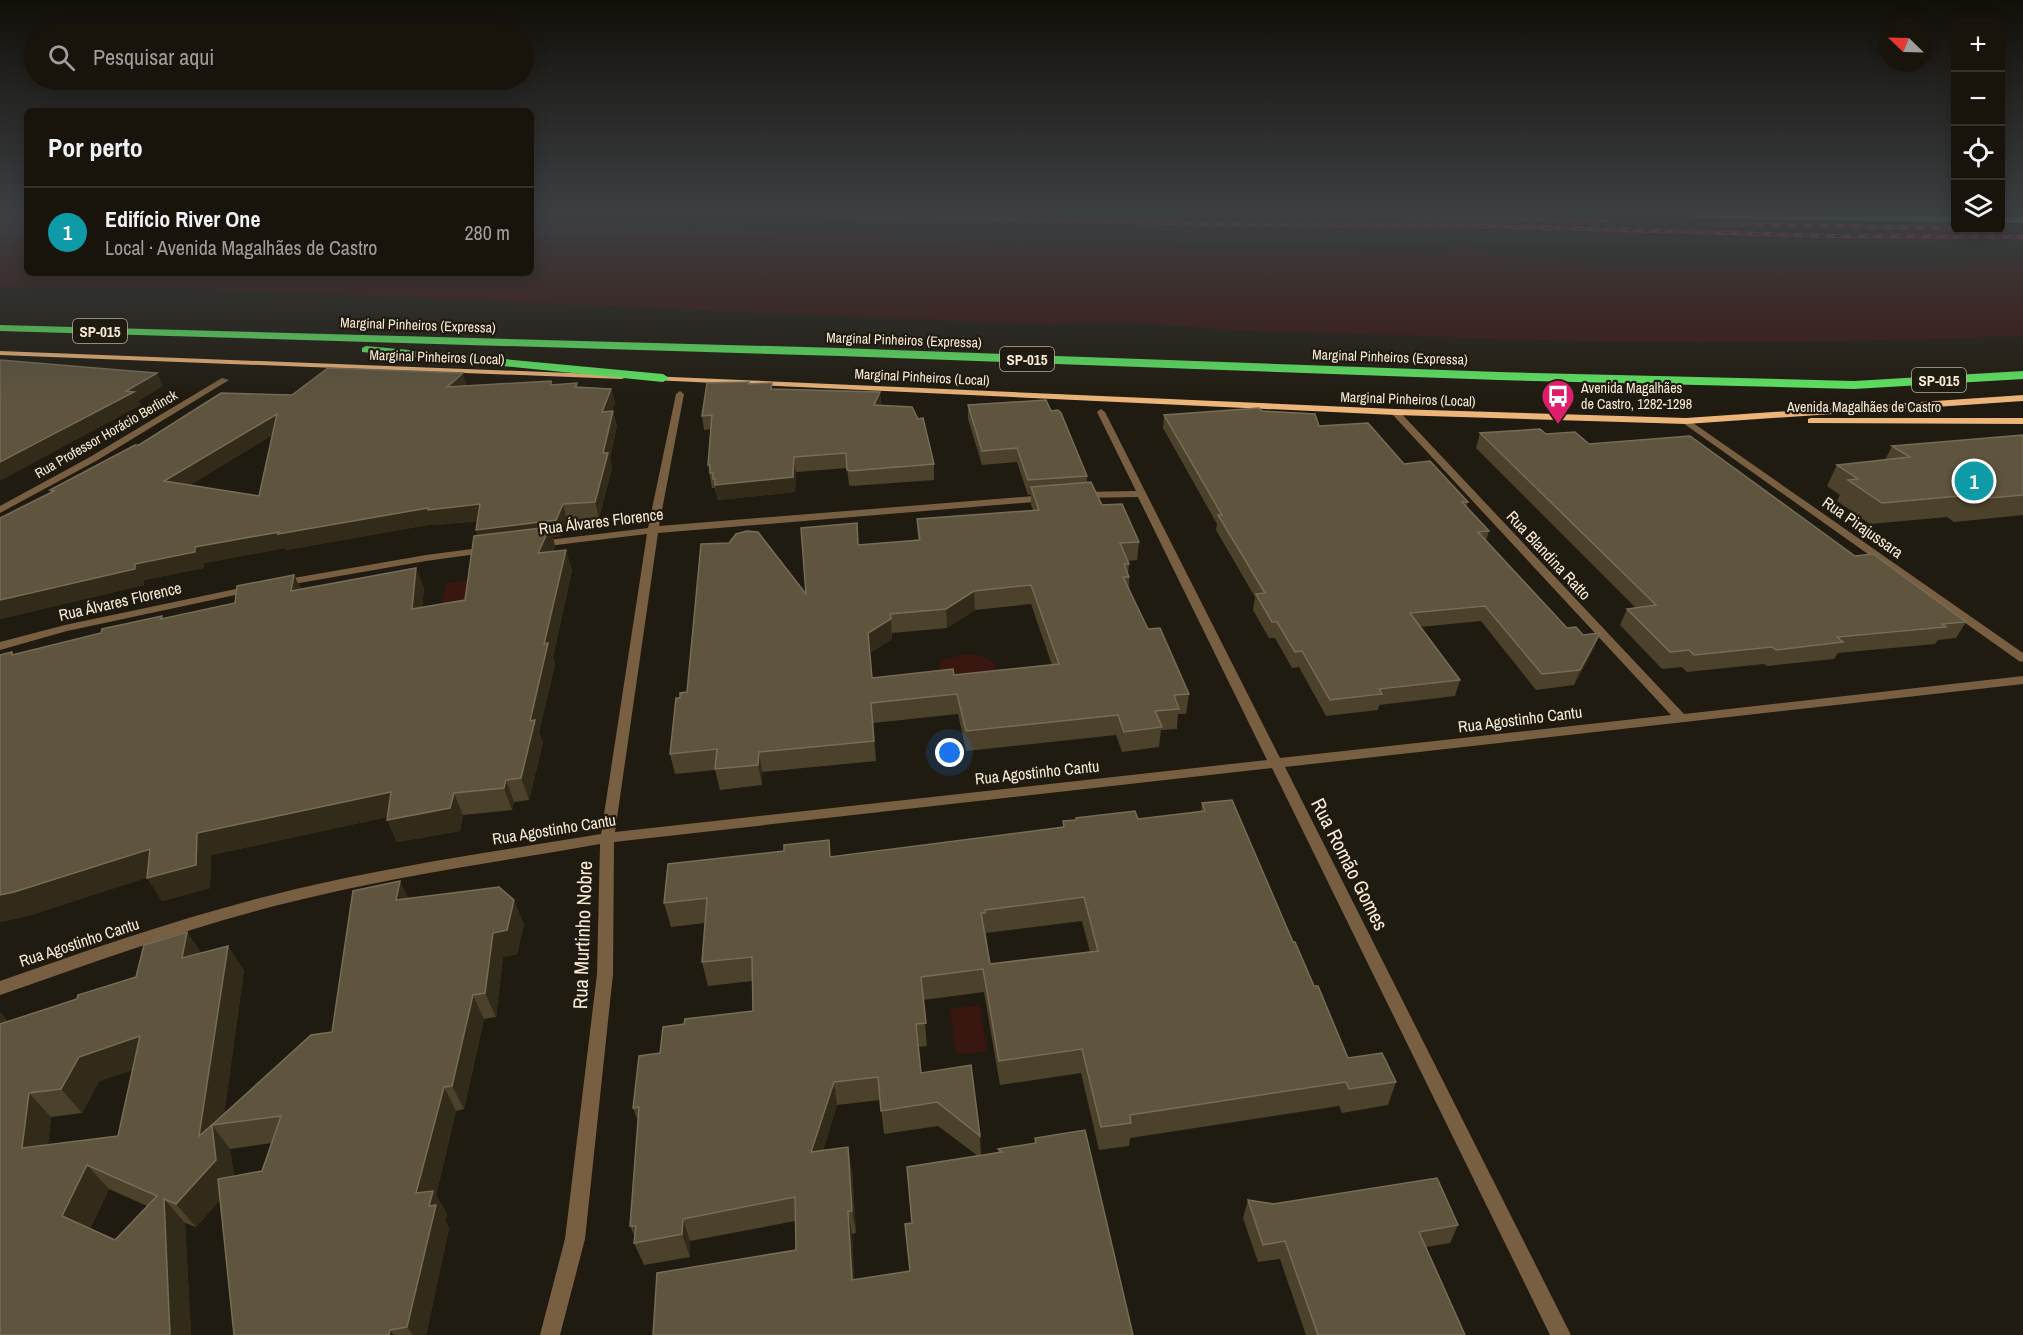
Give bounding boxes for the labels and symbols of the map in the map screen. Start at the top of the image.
north arrow [1879,18,1933,72]
street label: Marginal Pinheiros (Expressa) [340,313,496,337]
road number: SP-015 [73,319,127,343]
street label: Marginal Pinheiros (Expressa) [826,328,982,352]
street label: Marginal Pinheiros (Expressa) [1312,345,1468,369]
street label: Marginal Pinheiros (Local) [369,346,505,368]
road number: SP-015 [1000,347,1054,371]
street label: Marginal Pinheiros (Local) [854,364,990,390]
road number: SP-015 [1912,368,1966,392]
bus stop icon: Avenida Magalhães de Castro, 1282-1298 [1540,378,1576,425]
place label: Avenida Magalhães de Castro, 1282-1298 [1580,379,1692,413]
street label: Rua Professor Horácio Berlinck [32,386,181,482]
street label: Marginal Pinheiros (Local) [1340,388,1476,410]
street label: Avenida Magalhães de Castro [1786,398,1941,416]
pin: 1 [1954,458,1994,504]
street label: Rua Pirajussara [1818,491,1908,563]
street label: Rua Álvares Florence [537,502,665,540]
street label: Rua Blandina Ratto [1502,506,1596,604]
street label: Rua Álvares Florence [56,576,184,626]
street label: Rua Agostinho Cantu [1457,700,1583,738]
your location [935,738,964,767]
street label: Rua Agostinho Cantu [974,755,1100,789]
street label: Rua Romão Gomes [1305,793,1395,935]
street label: Rua Agostinho Cantu [491,808,617,850]
street label: Rua Murtinho Nobre [566,860,598,1010]
street label: Rua Agostinho Cantu [16,912,142,972]

